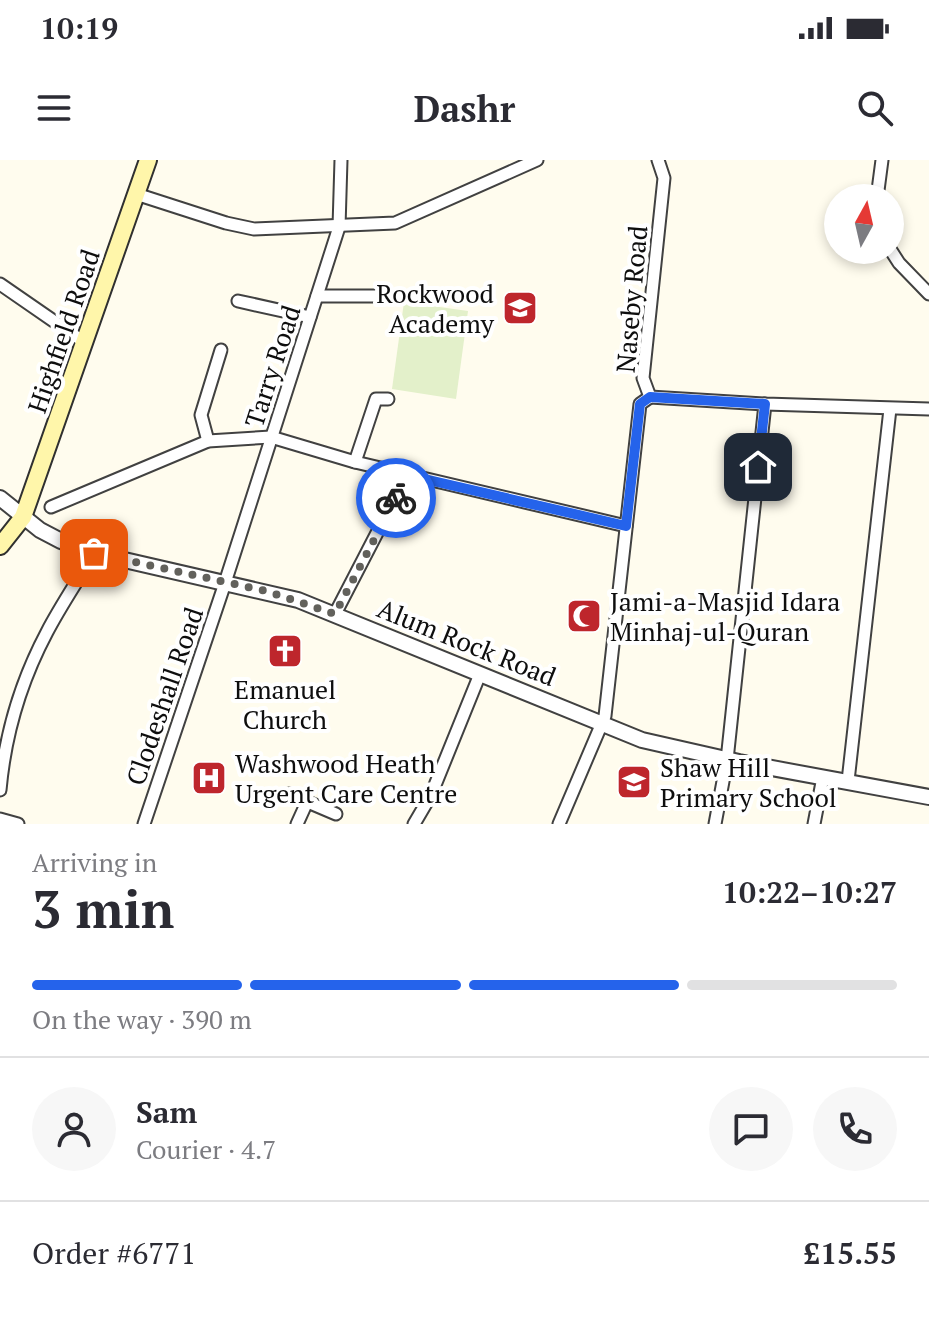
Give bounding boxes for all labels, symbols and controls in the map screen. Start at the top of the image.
text: 10:19 [40,8,118,48]
text: Dashr [414,85,515,132]
icon: menu [32,86,76,130]
icon: search [853,86,897,130]
north arrow [824,184,904,264]
map controls [824,184,904,264]
street label: Naseby Road [608,224,654,374]
street label: Highfield Road [19,245,107,417]
place label: Rockwood Academy [376,276,495,340]
school or university icon: Rockwood Academy [501,289,539,327]
street label: Tarry Road [236,301,308,431]
pin [724,433,792,501]
icon: home [736,445,780,489]
courier [356,458,436,538]
icon: bike [374,476,418,520]
pin [60,519,128,587]
icon: bag [72,531,116,575]
place label: Jami-a-Masjid Idara Minhaj-ul-Quran [610,584,840,648]
street label: Alum Rock Road [373,591,561,693]
mosque icon: Jami-a-Masjid Idara Minhaj-ul-Quran [565,597,603,635]
street label: Clodeshall Road [118,602,210,790]
church icon: Emanuel Church [266,632,304,670]
place label: Emanuel Church [234,672,336,736]
place label: Washwood Heath Urgent Care Centre [235,746,457,810]
place label: Shaw Hill Primary School [660,750,837,814]
hospital icon: Washwood Heath Urgent Care Centre [190,759,228,797]
school or university icon: Shaw Hill Primary School [615,763,653,801]
text: Arriving in [32,845,157,879]
text: 10:22–10:27 [722,872,897,912]
text: 3 min [32,874,174,943]
text: On the way · 390 m [32,1002,252,1036]
button: person [32,1087,116,1171]
button: chat [709,1087,793,1171]
button: phone [813,1087,897,1171]
text: Sam [136,1092,197,1132]
text: Courier · 4.7 [136,1132,276,1166]
text: Order #6771 [32,1233,196,1273]
text: £15.55 [803,1233,897,1273]

